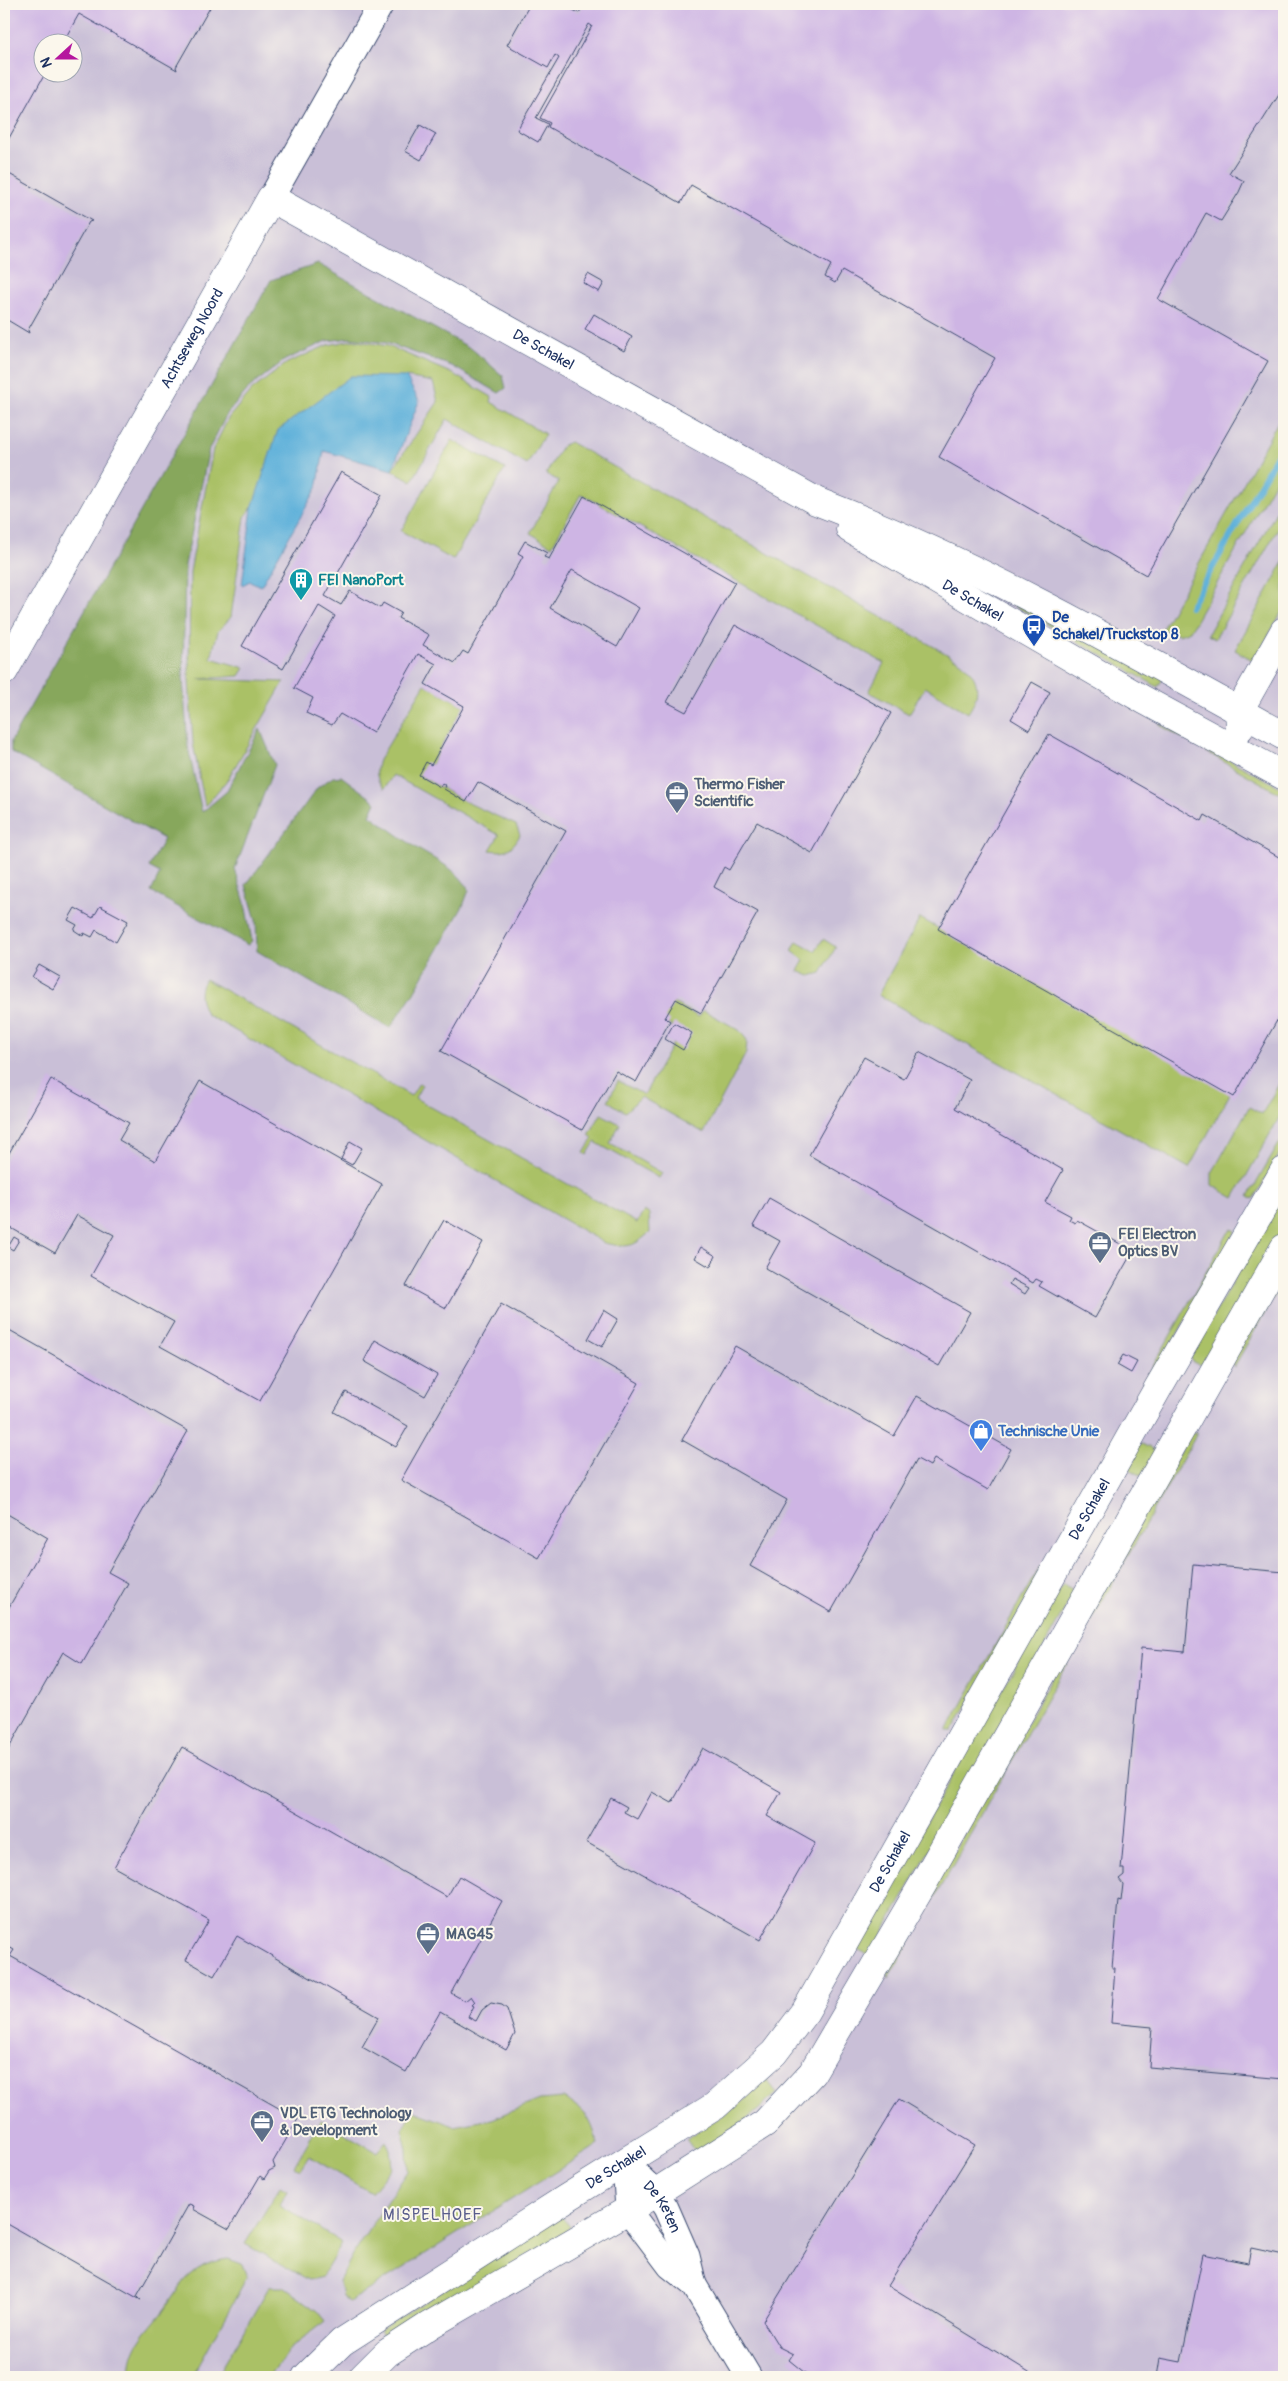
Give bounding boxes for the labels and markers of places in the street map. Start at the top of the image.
building icon: FEI NanoPort [288,567,314,601]
place label: FEI NanoPort [318,571,405,590]
place label: De Schakel/Truckstop 8 [1052,608,1179,644]
bus stop icon: De Schakel/Truckstop 8 [1021,613,1047,647]
place label: Thermo Fisher Scientific [693,775,786,811]
office icon: Thermo Fisher Scientific [664,780,690,814]
place label: FEI Electron Optics BV [1118,1225,1197,1261]
office icon: FEI Electron Optics BV [1087,1230,1113,1264]
shop icon: Technische Unie [968,1418,994,1452]
place label: Technische Unie [997,1422,1100,1441]
office icon: MAG45 [415,1921,441,1955]
place label: MAG45 [446,1925,493,1944]
place label: VDL ETG Technology & Development [280,2104,412,2140]
office icon: VDL ETG Technology & Development [249,2109,275,2143]

